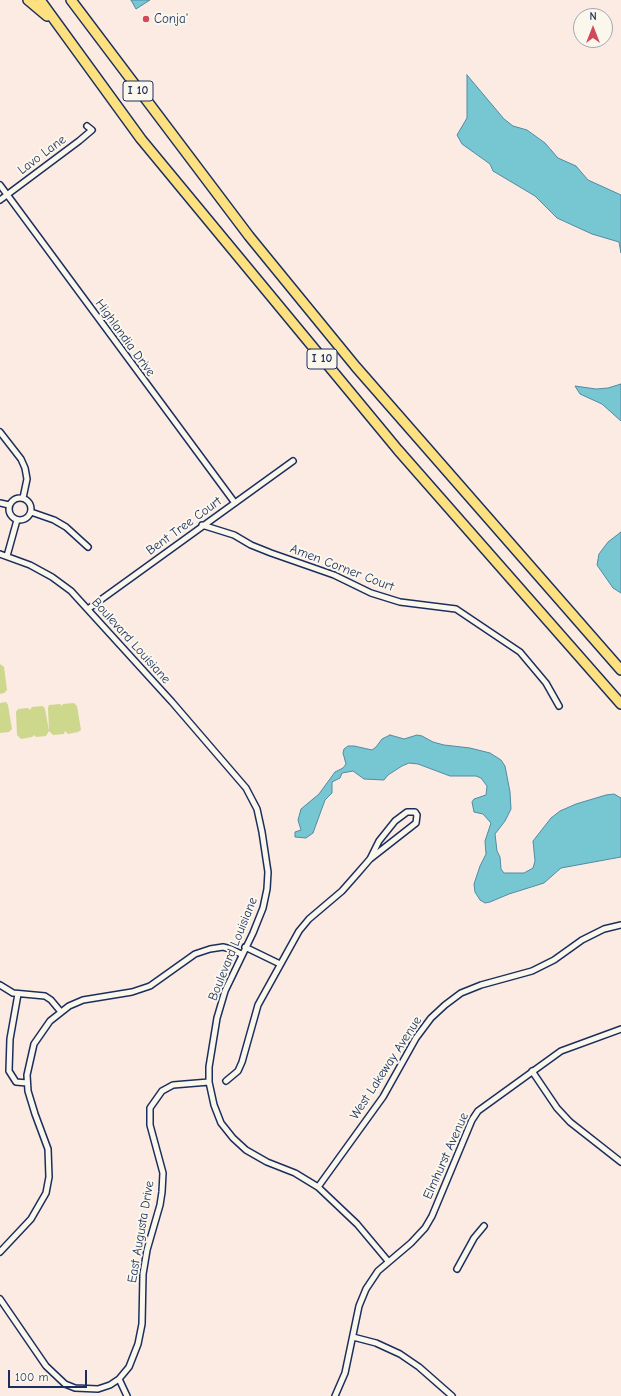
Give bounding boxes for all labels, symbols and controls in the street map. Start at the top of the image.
north arrow [573,8,613,48]
text: N [589,10,597,23]
place label: Conja' [154,11,188,27]
marker: Conja' [141,14,151,24]
road number: I 10 [123,81,153,101]
street label: Lavo Lane [15,132,69,178]
street label: Highlandia Drive [92,296,158,380]
road number: I 10 [307,349,337,369]
street label: Bent Tree Court [143,493,225,559]
street label: Amen Corner Court [288,541,396,595]
street label: Boulevard Louisiane [88,595,174,687]
street label: Boulevard Louisiane [205,895,261,1003]
street label: West Lakeway Avenue [347,1013,425,1123]
street label: Elmhurst Avenue [420,1110,472,1202]
street label: East Augusta Drive [124,1180,158,1284]
scale bar [10,1362,89,1388]
text: 100 m [15,1370,48,1384]

